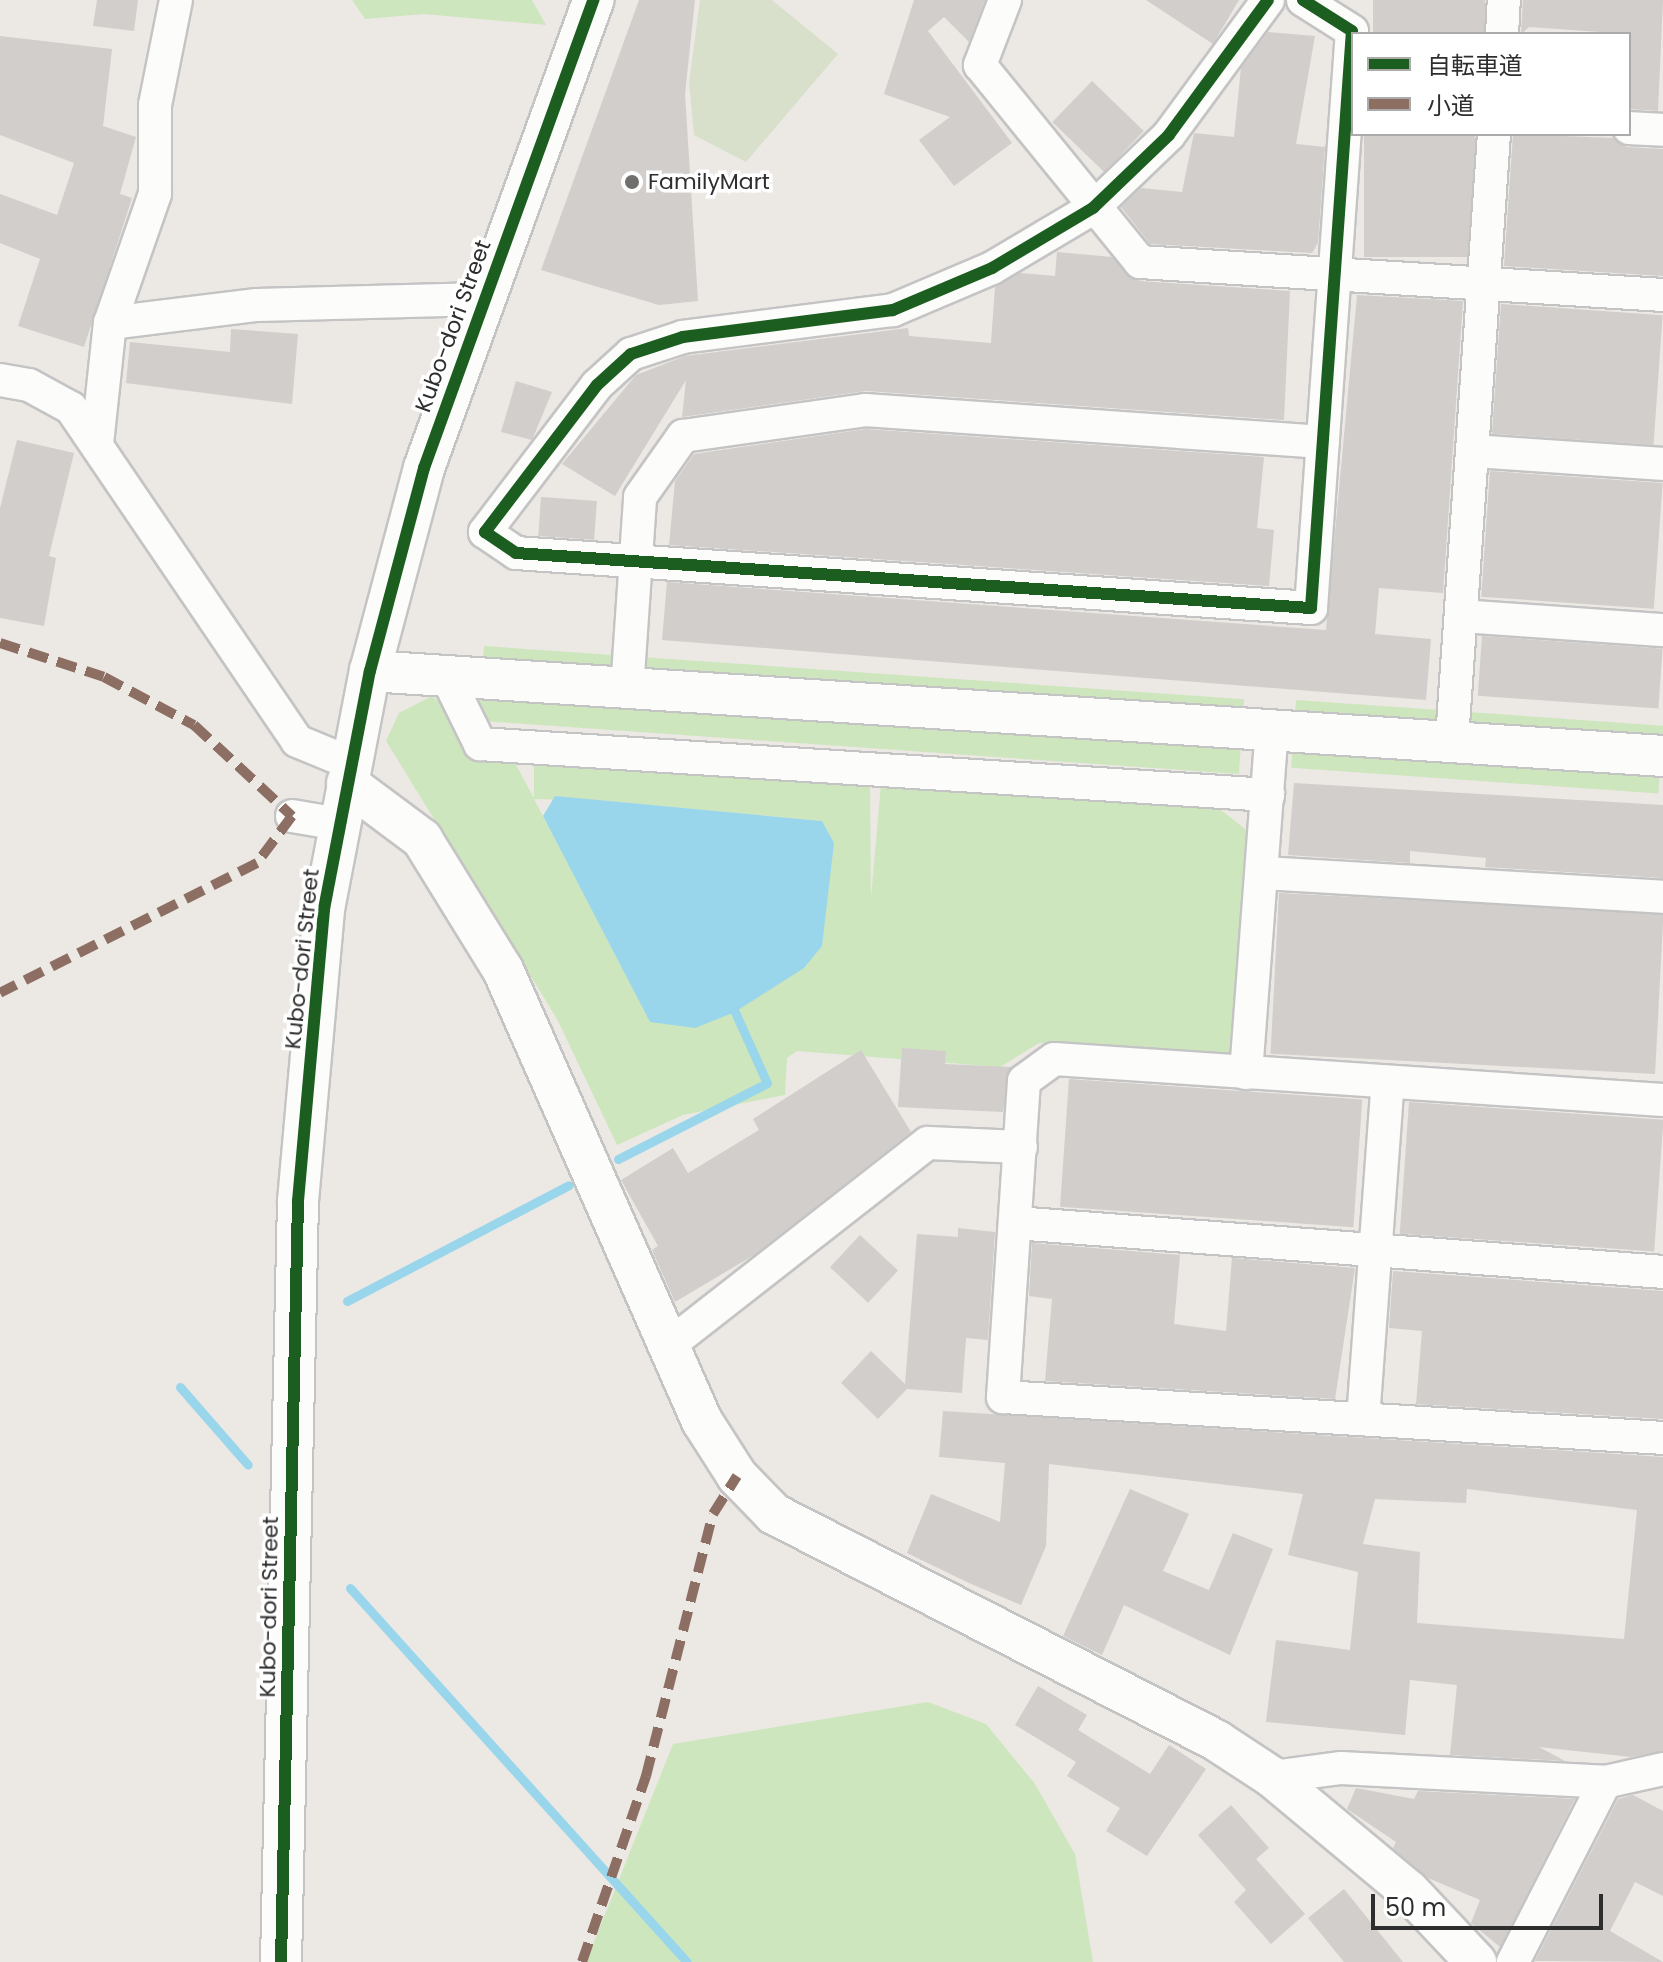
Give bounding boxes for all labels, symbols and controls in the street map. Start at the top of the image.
legend [1351,32,1631,136]
text: 自転車道 [1427,49,1523,82]
text: 小道 [1427,89,1475,122]
place label: FamilyMart [648,169,770,195]
marker: FamilyMart [623,173,641,191]
street label: Kubo-dori Street [410,236,496,416]
street label: Kubo-dori Street [279,868,325,1050]
street label: Kubo-dori Street [254,1516,284,1698]
scale bar [1375,1878,1607,1928]
text: 50 m [1385,1891,1446,1924]

